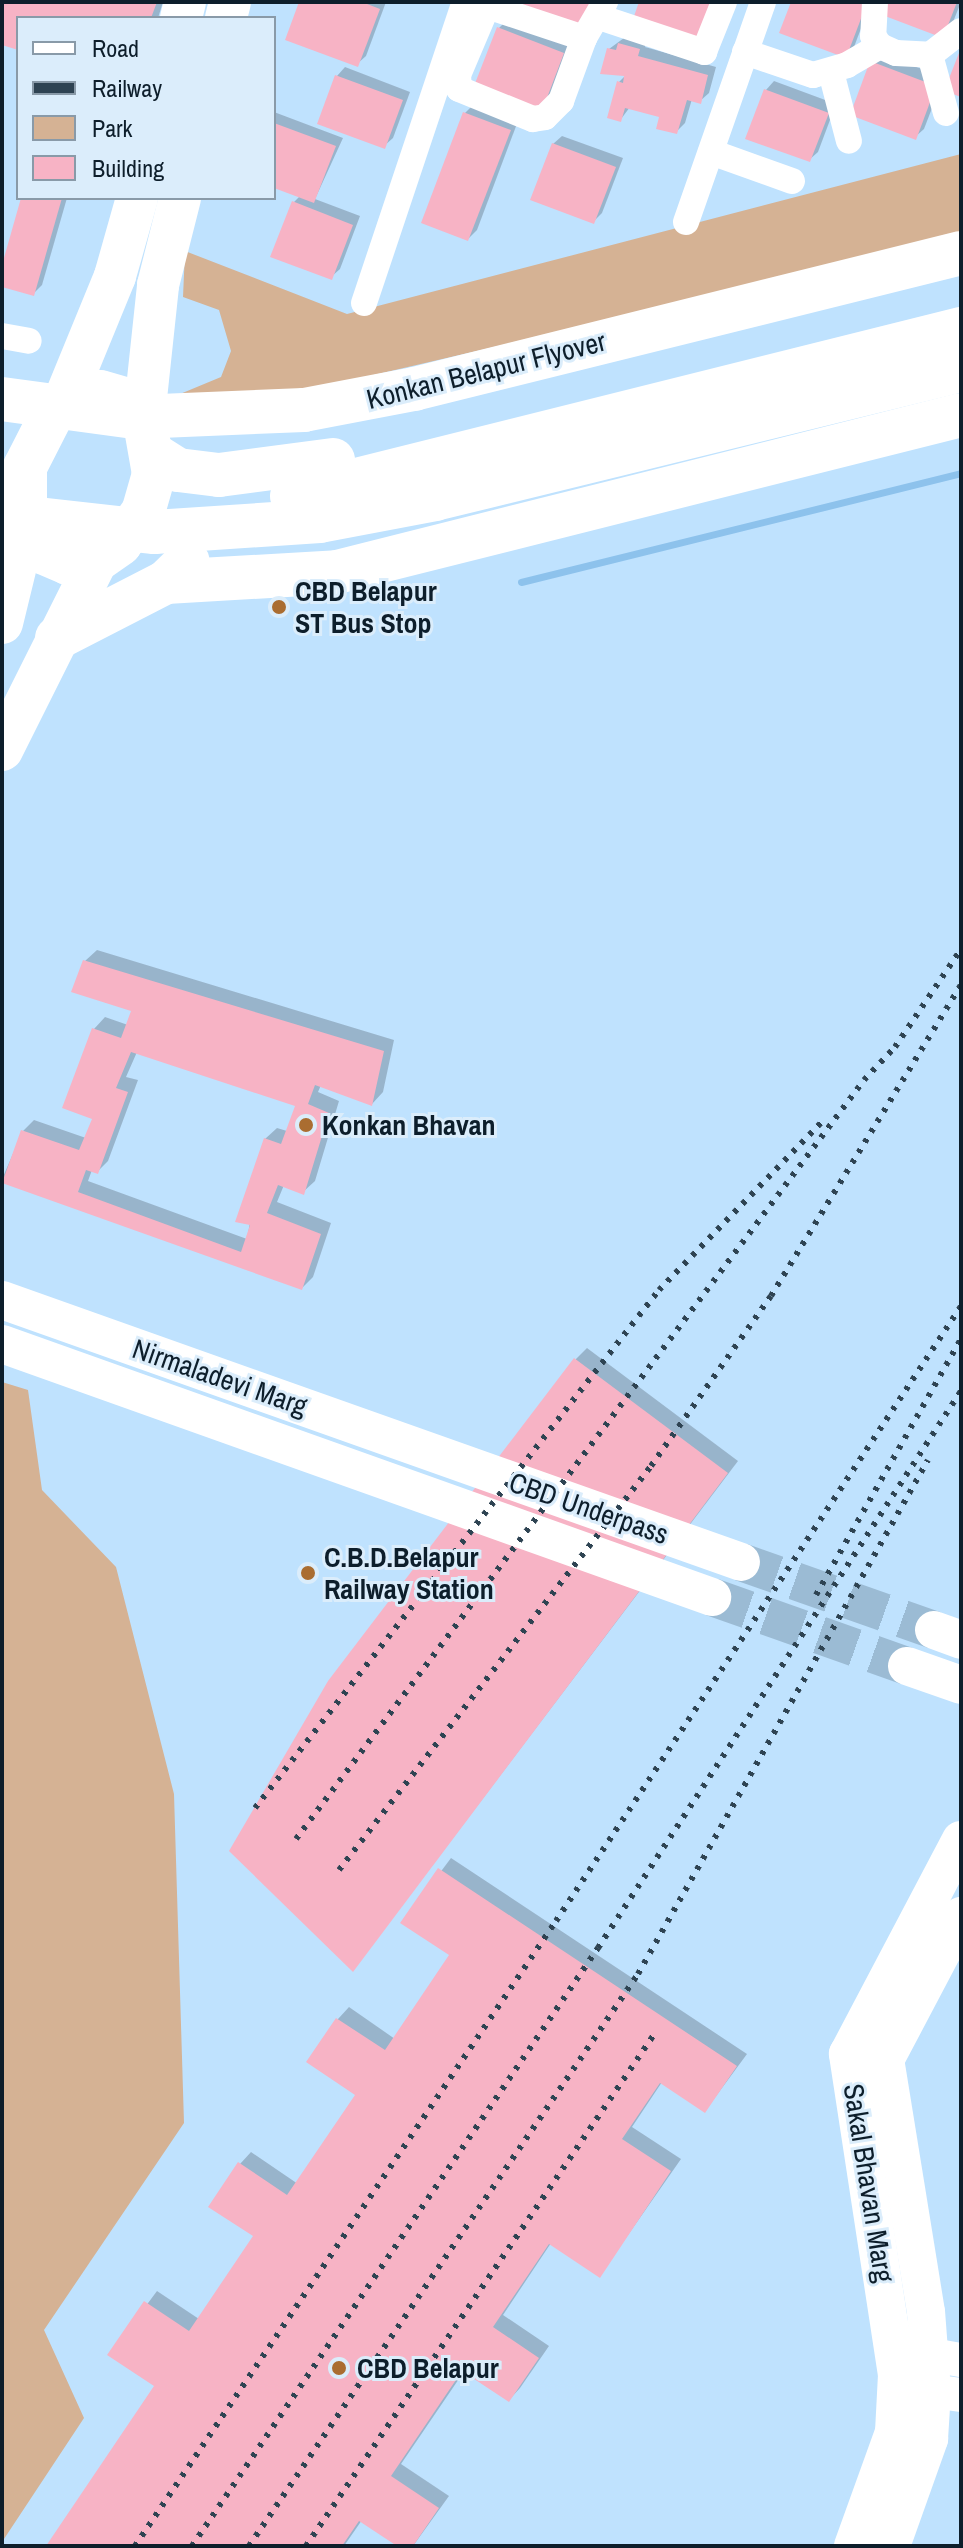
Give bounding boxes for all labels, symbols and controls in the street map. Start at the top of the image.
legend [16,16,276,200]
text: Road [92,32,139,64]
text: Railway [92,72,162,104]
text: Park [92,112,132,144]
text: Building [92,152,164,184]
street label: Konkan Belapur Flyover [363,324,609,416]
place label: CBD Belapur ST Bus Stop [295,574,437,640]
marker: CBD Belapur ST Bus Stop [270,598,288,616]
place label: Konkan Bhavan [322,1108,496,1142]
marker: Konkan Bhavan [297,1116,315,1134]
street label: Nirmaladevi Marg [128,1331,312,1423]
street label: CBD Underpass [505,1465,673,1551]
place label: C.B.D.Belapur Railway Station [324,1540,494,1606]
marker: C.B.D.Belapur Railway Station [299,1564,317,1582]
street label: Sakal Bhavan Marg [837,2081,901,2285]
place label: CBD Belapur [357,2351,499,2385]
marker: CBD Belapur [328,2357,350,2379]

